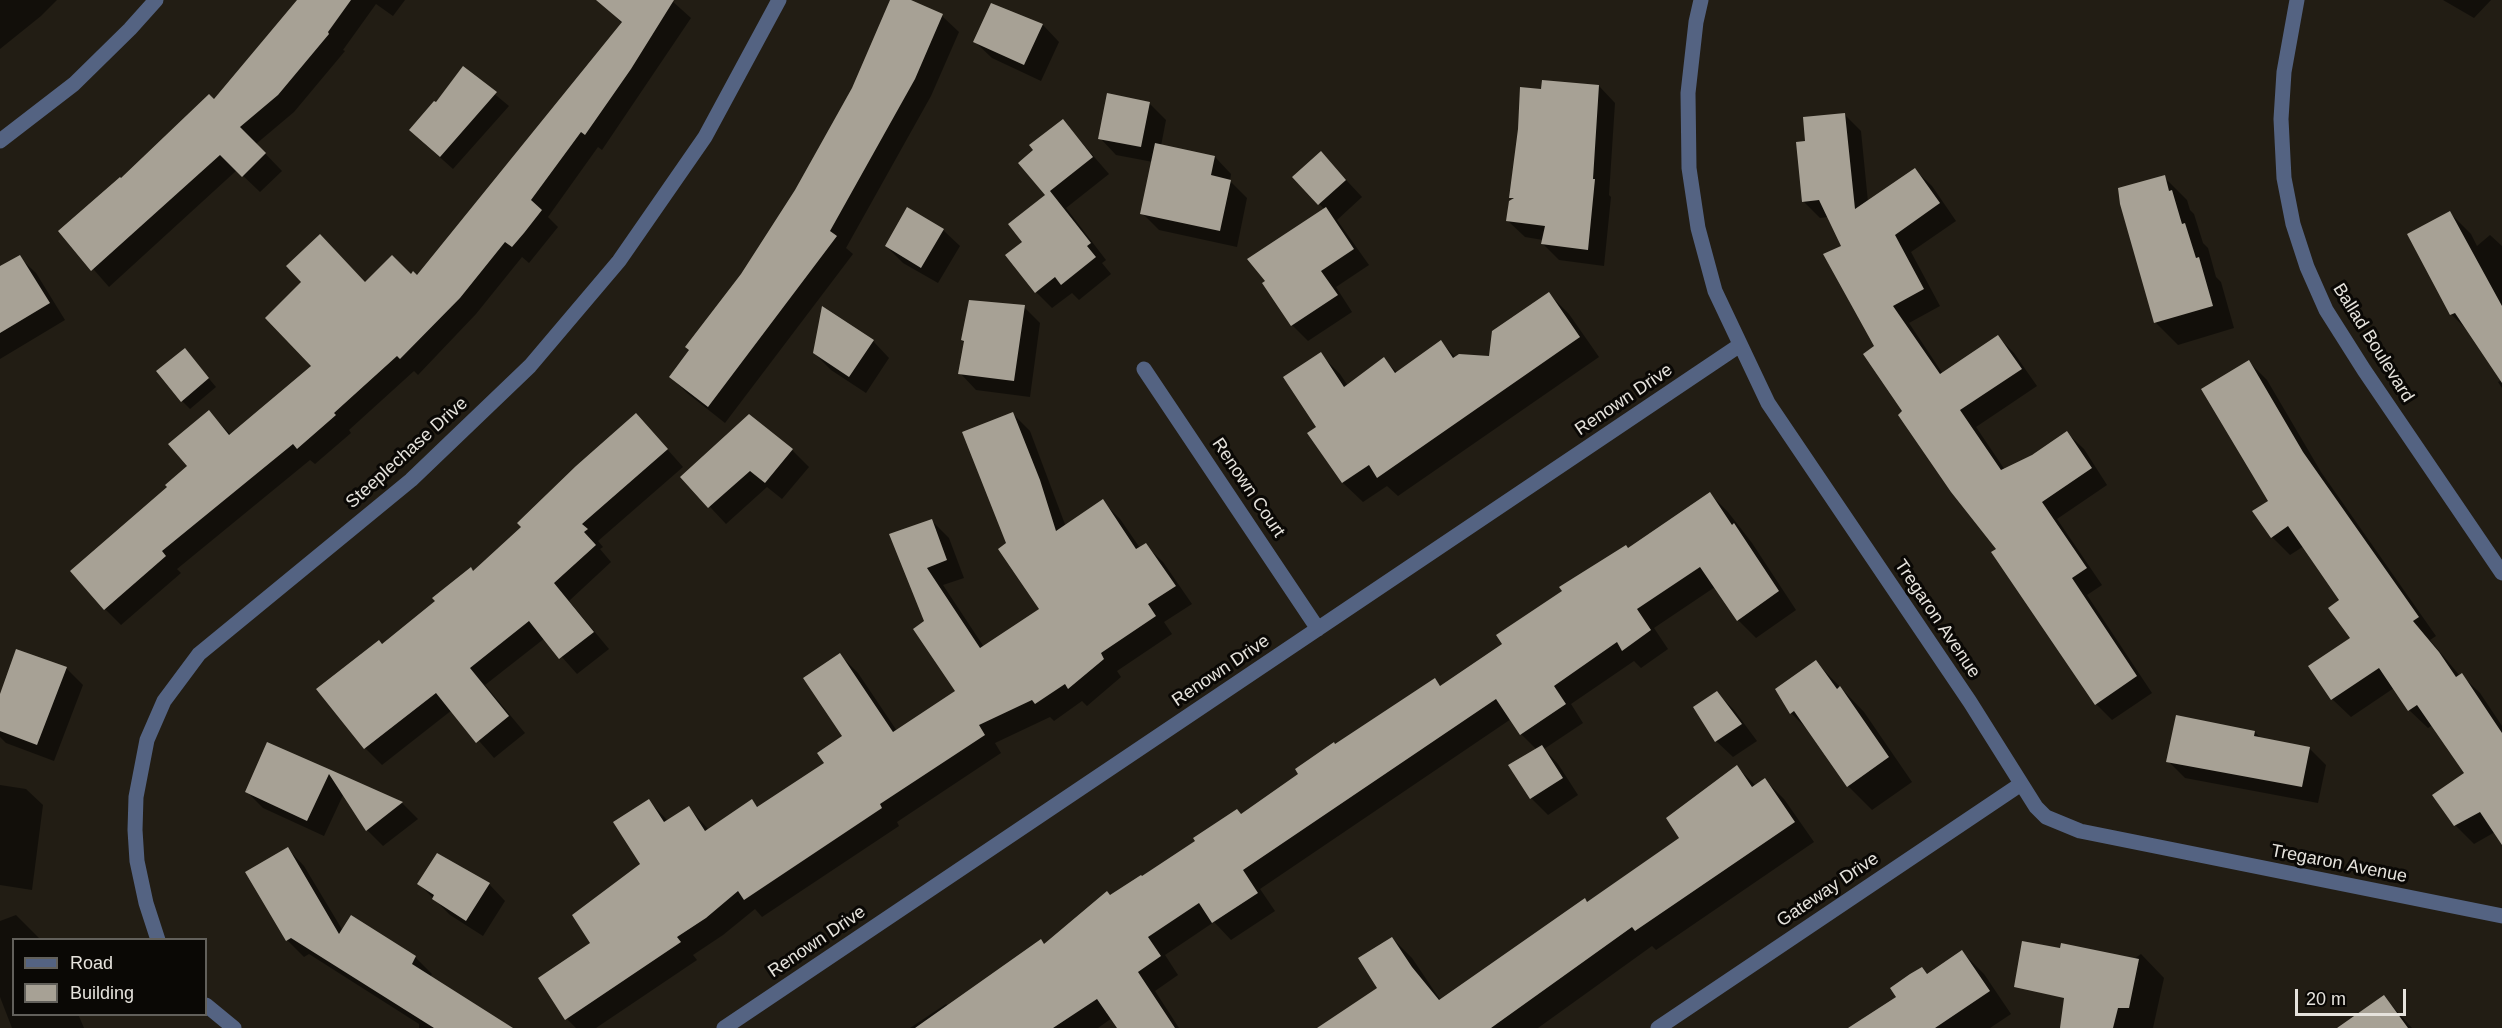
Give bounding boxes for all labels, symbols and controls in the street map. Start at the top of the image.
street label: Ballad Boulevard [2328,280,2418,406]
street label: Renown Drive [1571,359,1677,441]
street label: Steeplechase Drive [342,393,472,513]
street label: Renown Court [1207,434,1289,542]
street label: Tregaron Avenue [1889,556,1985,682]
street label: Renown Drive [1168,630,1274,712]
street label: Tregaron Avenue [2269,840,2409,888]
street label: Gateway Drive [1773,848,1883,932]
street label: Renown Drive [764,901,870,983]
legend [12,938,207,1016]
text: Road [70,953,113,973]
scale bar [2298,977,2409,1015]
text: Building [70,983,134,1003]
text: 20 m [2306,989,2346,1009]

